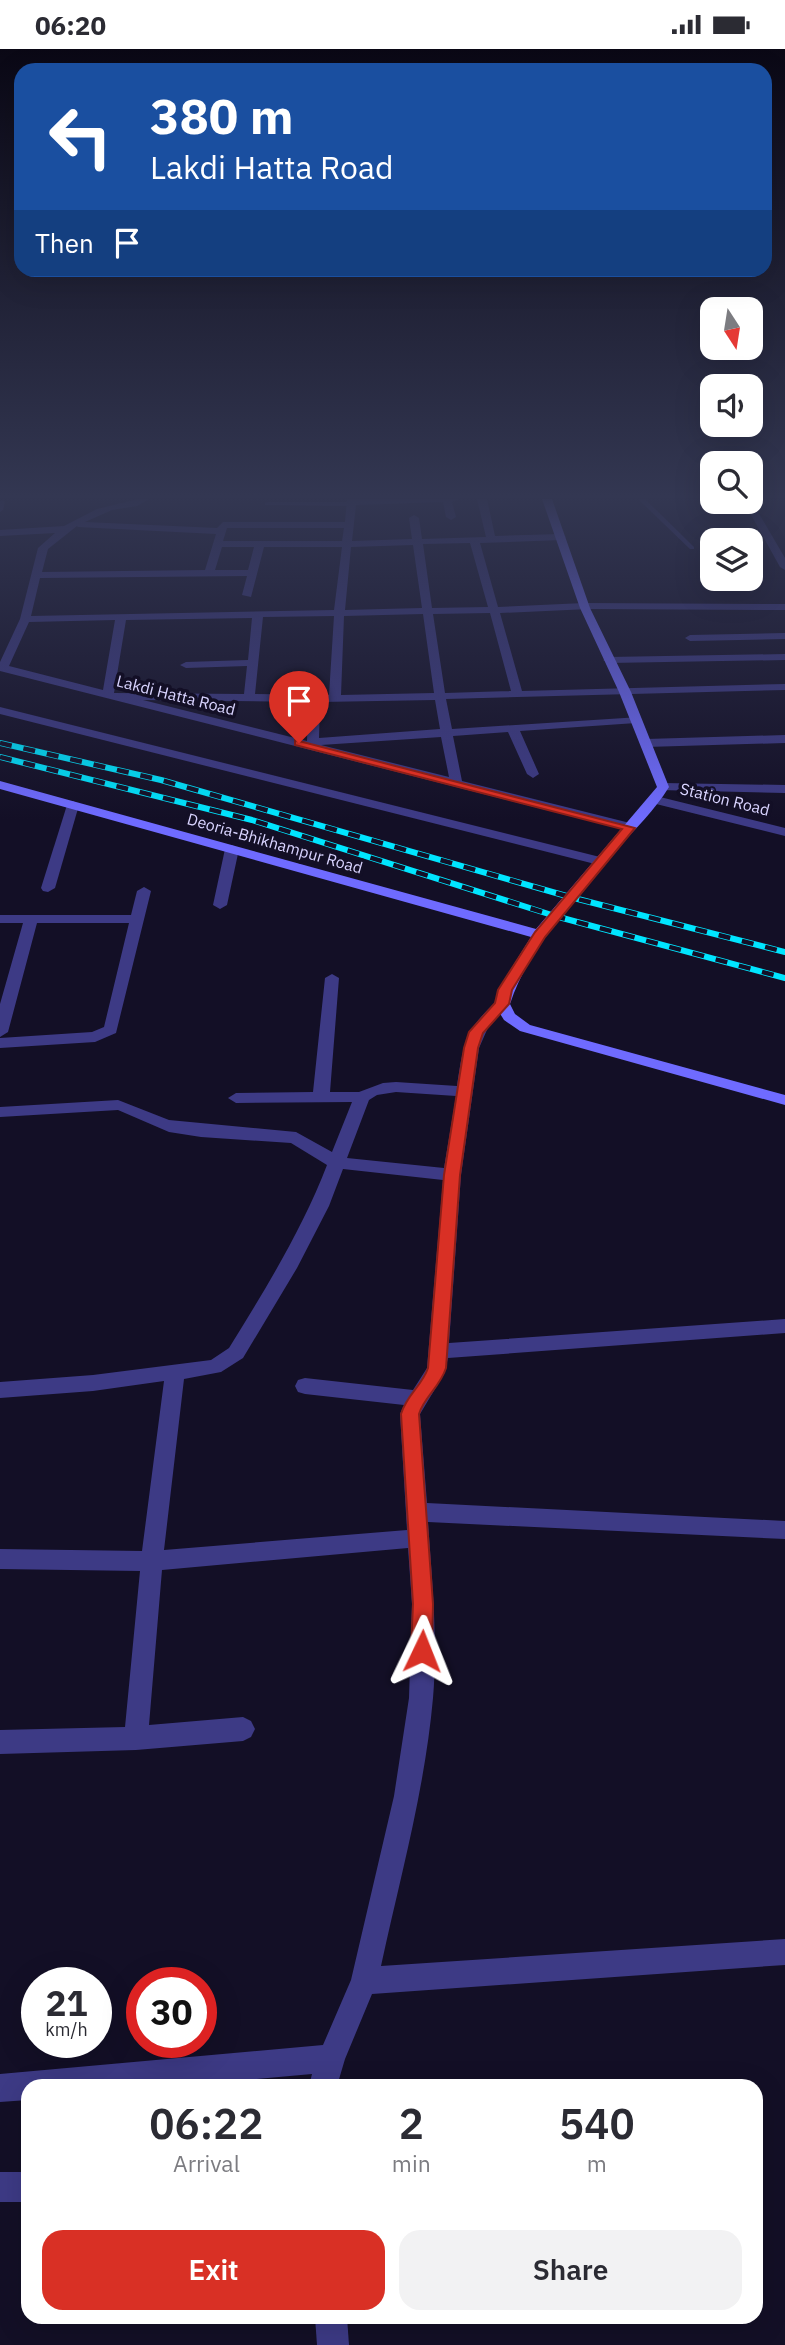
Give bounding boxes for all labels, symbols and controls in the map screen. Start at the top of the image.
text: 06:20 [35,8,106,42]
text: 380 m [150,84,294,147]
icon: left [35,91,126,182]
text: Lakdi Hatta Road [150,146,394,188]
icon: arrive [108,224,146,262]
text: Then [35,226,94,260]
north arrow [700,297,763,361]
map controls [700,297,763,591]
button: sound [700,374,763,437]
button: search [700,451,763,514]
button: layers [700,528,763,591]
street label: Lakdi Hatta Road [114,671,238,719]
pin [269,671,329,743]
icon: arrive [280,682,318,720]
street label: Station Road [678,778,772,820]
street label: Deoria-Bhikhampur Road [185,808,365,878]
position arrow [385,1614,459,1688]
speed limit sign: 30 [126,1967,217,2058]
text: 21 [45,1980,88,2026]
text: km/h [45,2018,88,2041]
text: 06:22 [149,2096,264,2151]
text: 2 [399,2096,424,2151]
text: 540 [559,2096,635,2151]
text: Arrival [173,2148,240,2178]
text: min [392,2148,431,2178]
text: m [587,2148,607,2178]
button: Exit [42,2230,385,2310]
button: Share [399,2230,742,2310]

